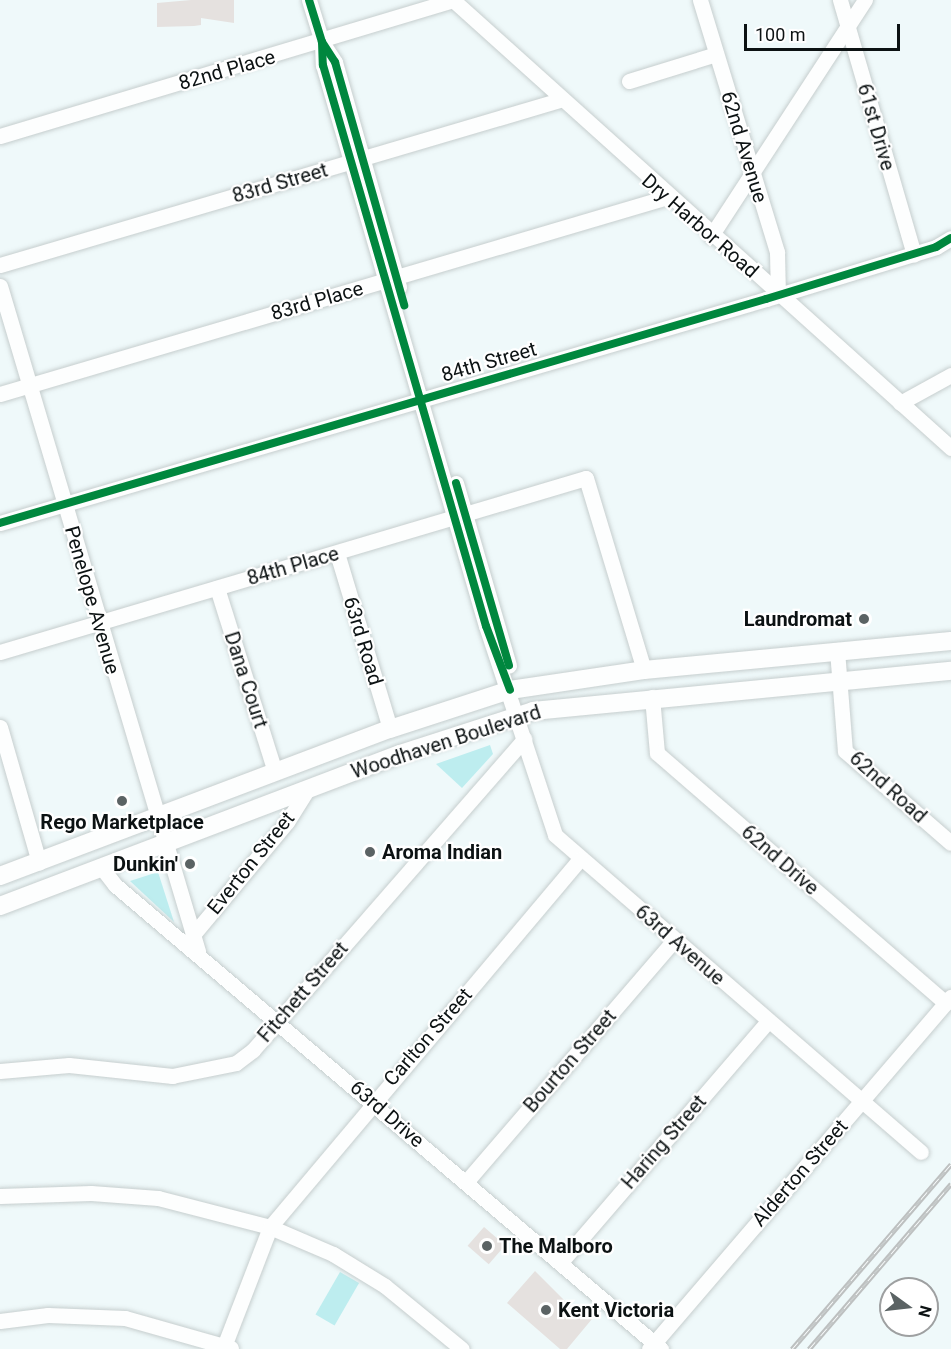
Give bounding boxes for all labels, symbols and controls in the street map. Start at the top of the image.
scale bar [747,12,903,50]
text: 100 m [755,24,806,45]
street label: 82nd Place [176,45,278,95]
street label: 61st Drive [852,81,900,173]
street label: 62nd Avenue [716,88,772,206]
street label: 83rd Street [230,158,330,208]
street label: Dry Harbor Road [637,169,763,283]
street label: 83rd Place [268,276,366,326]
street label: 84th Street [439,337,539,387]
street label: Penelope Avenue [59,523,125,677]
street label: 84th Place [244,541,342,591]
street label: 63rd Road [338,594,388,688]
place label: Laundromat [744,607,852,631]
marker: Laundromat [857,612,871,626]
street label: Dana Court [219,629,273,731]
street label: Woodhaven Boulevard [348,700,544,784]
street label: 62nd Road [844,746,932,828]
marker: Rego Marketplace [115,794,129,808]
street label: Everton Street [202,807,300,919]
place label: Rego Marketplace [40,810,204,834]
street label: 62nd Drive [736,820,824,900]
place label: Aroma Indian [382,840,502,864]
marker: Aroma Indian [363,845,377,859]
place label: Dunkin' [113,852,178,876]
marker: Dunkin' [183,857,197,871]
street label: 63rd Avenue [630,900,730,990]
street label: Fitchett Street [253,937,353,1047]
street label: Carlton Street [379,983,477,1091]
street label: Bourton Street [519,1005,621,1117]
street label: 63rd Drive [345,1075,429,1153]
street label: Haring Street [617,1090,711,1194]
street label: Alderton Street [747,1115,853,1231]
place label: The Malboro [499,1234,613,1258]
marker: The Malboro [480,1239,494,1253]
north arrow [879,1277,939,1337]
place label: Kent Victoria [558,1298,674,1322]
marker: Kent Victoria [539,1303,553,1317]
text: N [914,1303,936,1319]

